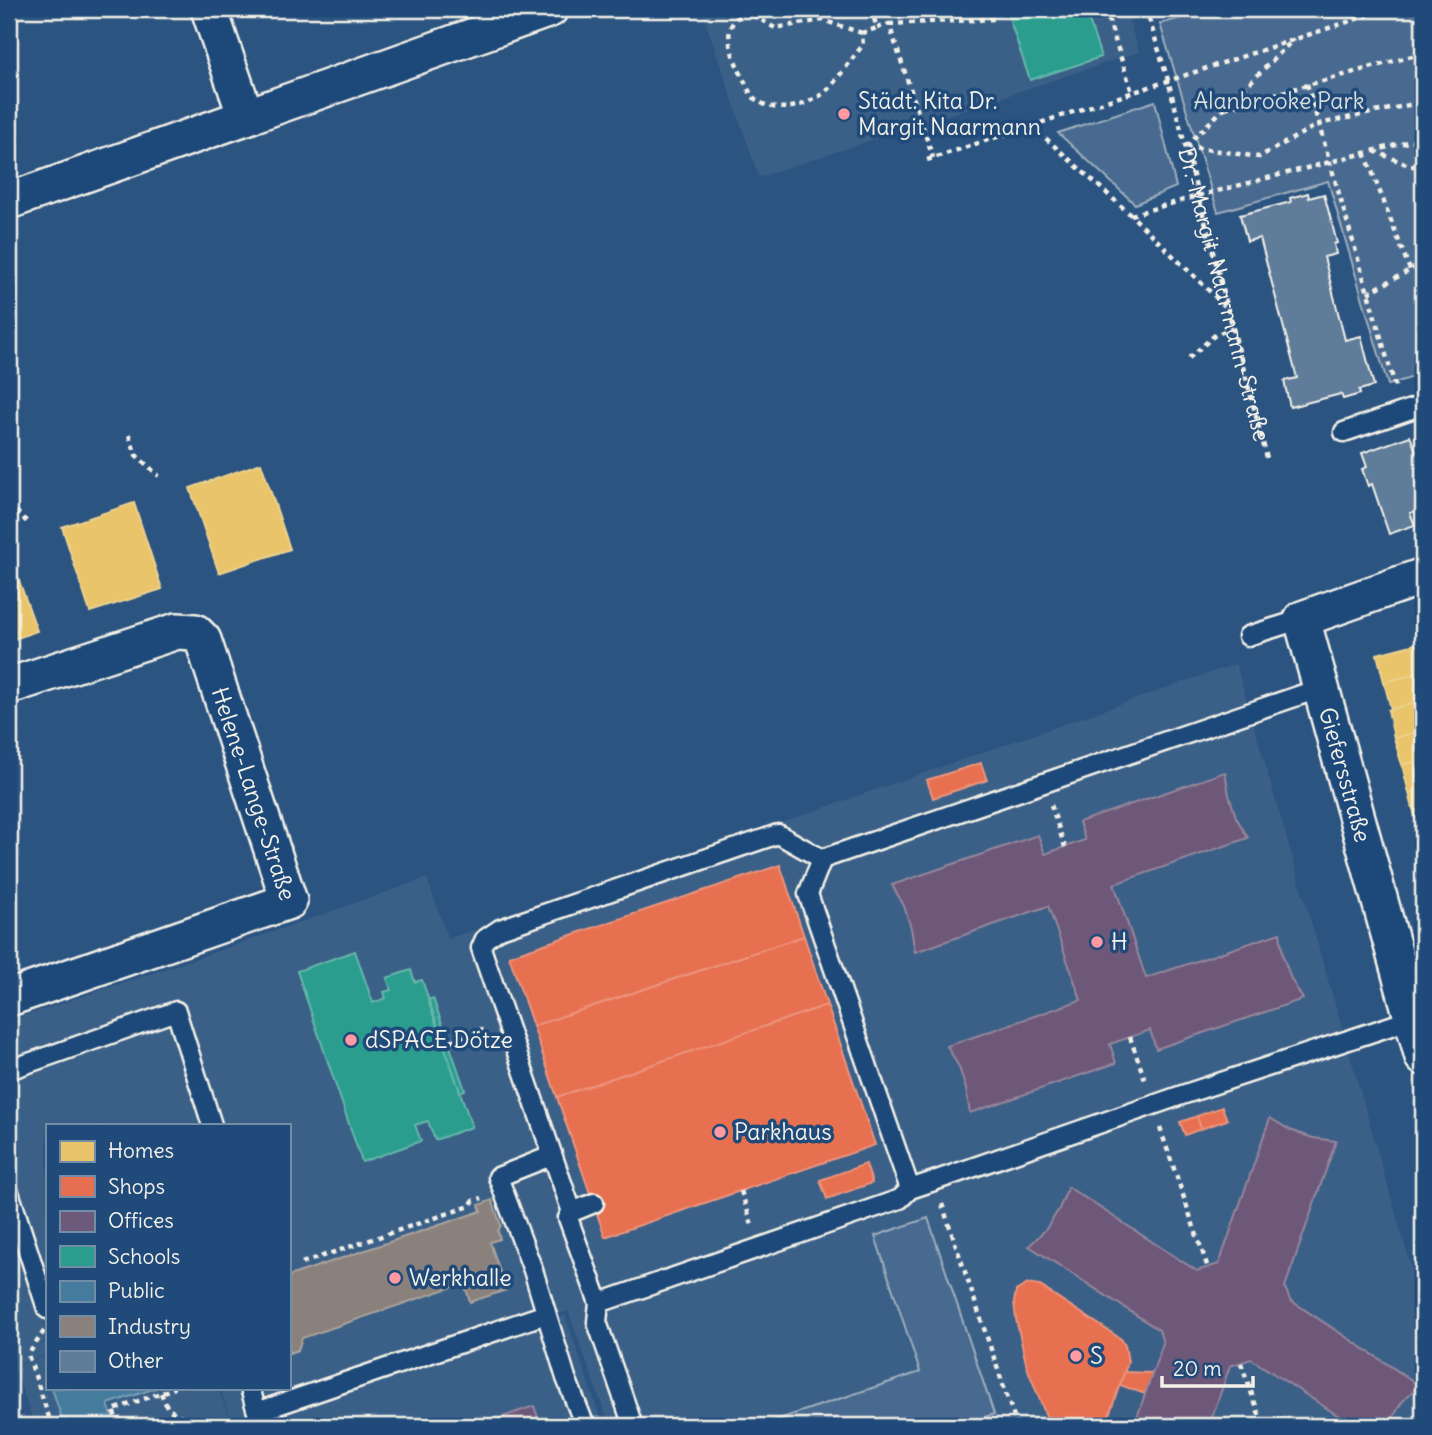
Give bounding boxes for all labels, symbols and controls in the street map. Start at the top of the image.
place label: Städt. Kita Dr. Margit Naarmann [858,86,1041,141]
park label: Alanbrooke Park [1193,86,1365,115]
marker: Städt. Kita Dr. Margit Naarmann [836,106,852,122]
street label: Dr.-Margit-Naarmann-Straße [1172,144,1277,444]
street label: Helene-Lange-Straße [206,683,303,904]
street label: Giefersstraße [1313,704,1378,845]
place label: H [1111,927,1128,956]
marker: H [1089,934,1105,950]
place label: dSPACE Dötze [365,1025,513,1054]
marker: dSPACE Dötze [343,1032,359,1048]
place label: Parkhaus [734,1117,832,1146]
legend [46,1124,290,1390]
marker: Parkhaus [712,1124,728,1140]
text: Homes [108,1137,174,1164]
text: Shops [108,1173,165,1200]
text: Offices [108,1207,174,1234]
text: Schools [108,1243,180,1270]
place label: Werkhalle [409,1263,512,1292]
marker: Werkhalle [387,1270,403,1286]
text: Public [108,1277,165,1304]
text: Industry [108,1313,191,1340]
place label: S [1090,1341,1103,1370]
scale bar [1162,1344,1254,1388]
text: Other [108,1347,164,1374]
marker: S [1068,1348,1084,1364]
text: 20 m [1173,1355,1222,1382]

